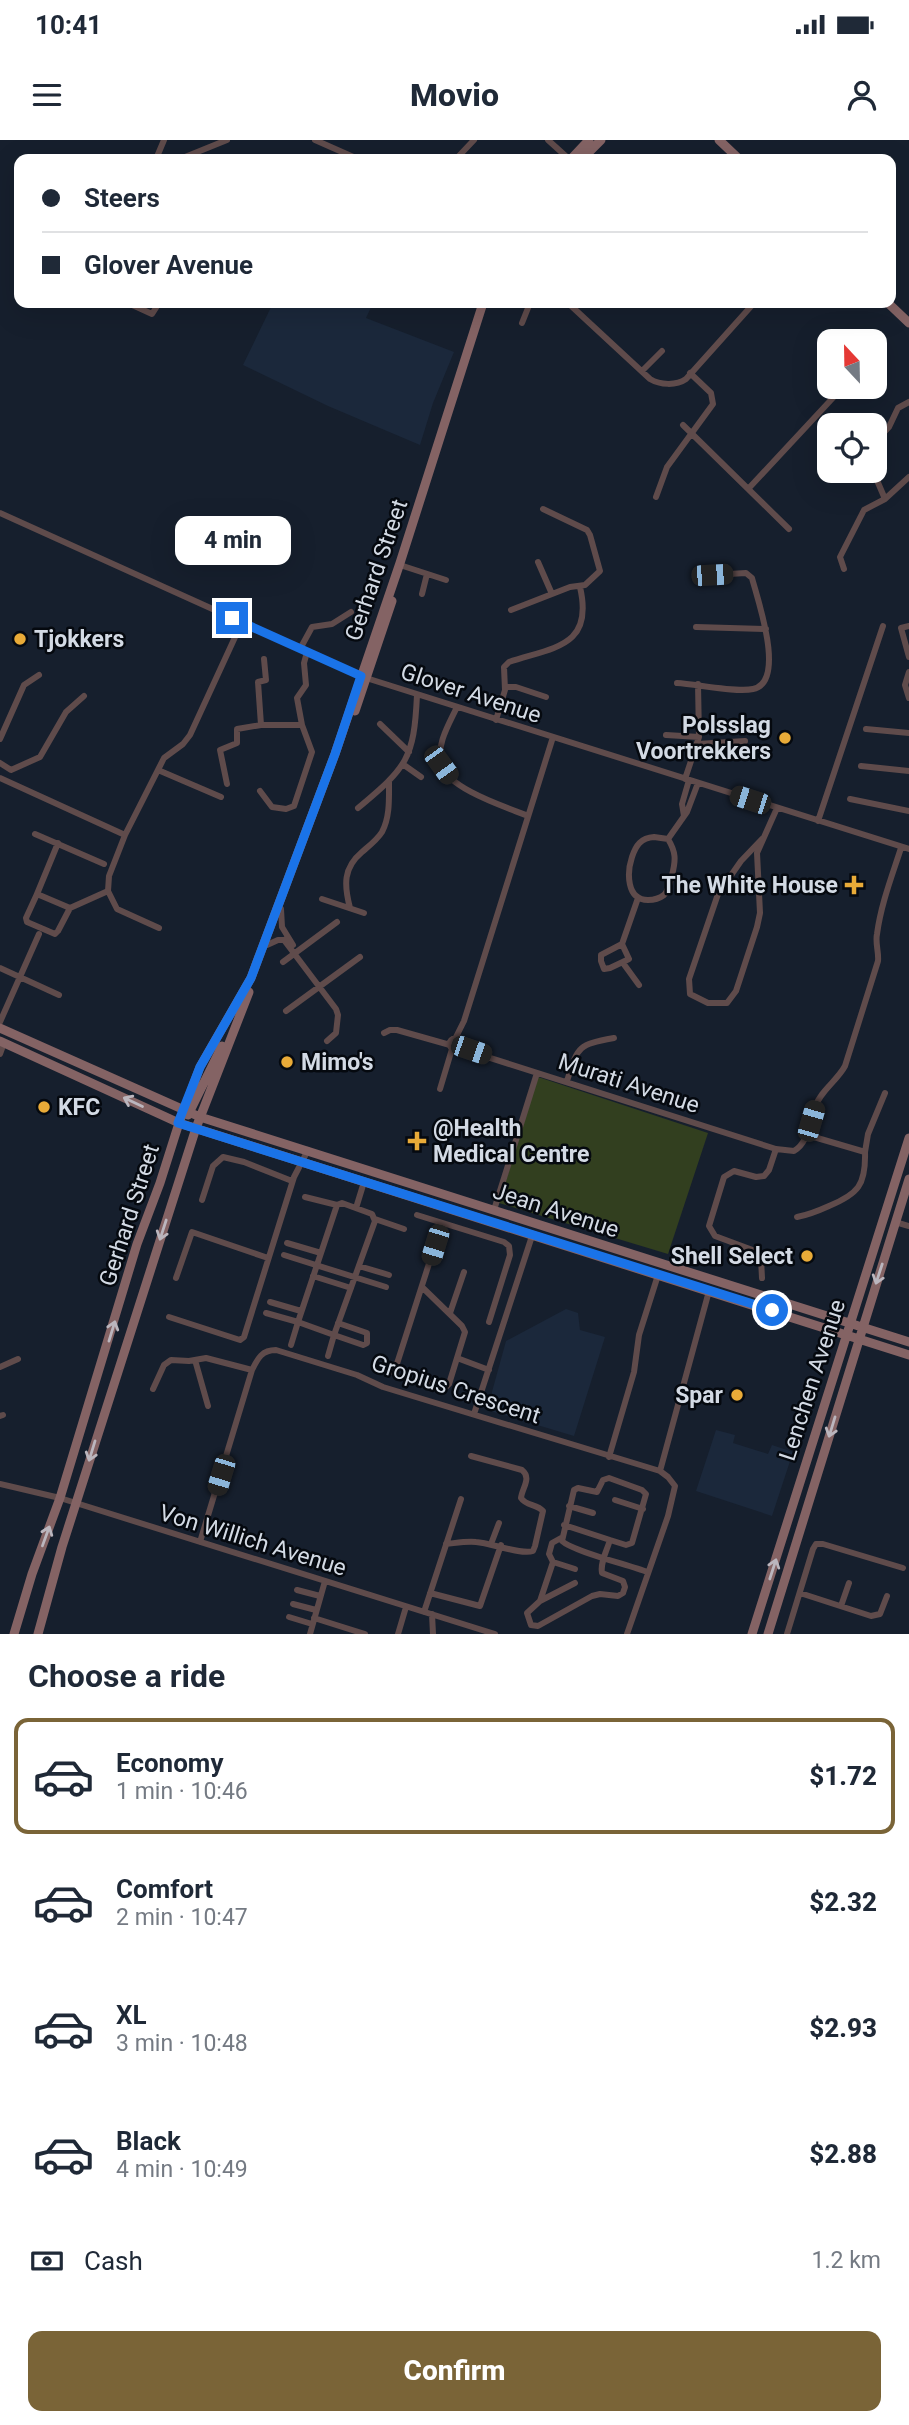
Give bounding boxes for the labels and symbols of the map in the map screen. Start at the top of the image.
north arrow [817,329,887,399]
street label: Gerhard Street [340,496,413,644]
callout: 4 min [174,517,290,566]
car [691,563,734,587]
route end [216,602,248,634]
place label: Tjokkers [34,626,124,653]
marker: Tjokkers [12,631,28,647]
street label: Glover Avenue [397,658,544,729]
place label: Polsslag Voortrekkers [636,712,771,765]
marker: Polsslag Voortrekkers [777,730,793,746]
car [421,742,462,788]
car [727,784,774,816]
place label: The White House [661,872,838,899]
marker: The White House [844,875,864,895]
car [448,1033,495,1067]
street label: Murati Avenue [555,1048,703,1119]
place label: Mimo's [301,1049,374,1076]
marker: Mimo's [279,1054,295,1070]
place label: KFC [58,1094,100,1121]
one-way arrow [123,1094,144,1108]
car [796,1098,827,1144]
marker: KFC [36,1099,52,1115]
place label: @Health Medical Centre [433,1115,589,1168]
marker: @Health Medical Centre [407,1131,427,1151]
street label: Gerhard Street [94,1141,165,1290]
street label: Jean Avenue [489,1177,622,1244]
one-way arrow [156,1219,169,1241]
car [419,1222,452,1268]
place label: Shell Select [671,1243,793,1270]
marker: Shell Select [799,1248,815,1264]
one-way arrow [871,1263,884,1285]
route start [756,1294,788,1326]
street label: Lenchen Avenue [774,1296,851,1464]
one-way arrow [107,1321,120,1343]
street label: Gropius Crescent [368,1349,544,1430]
place label: Spar [675,1382,724,1409]
marker: Spar [729,1387,745,1403]
one-way arrow [824,1415,837,1437]
one-way arrow [85,1440,98,1462]
car [205,1452,238,1498]
street label: Von Willich Avenue [156,1499,350,1582]
one-way arrow [41,1526,53,1548]
one-way arrow [767,1558,780,1580]

